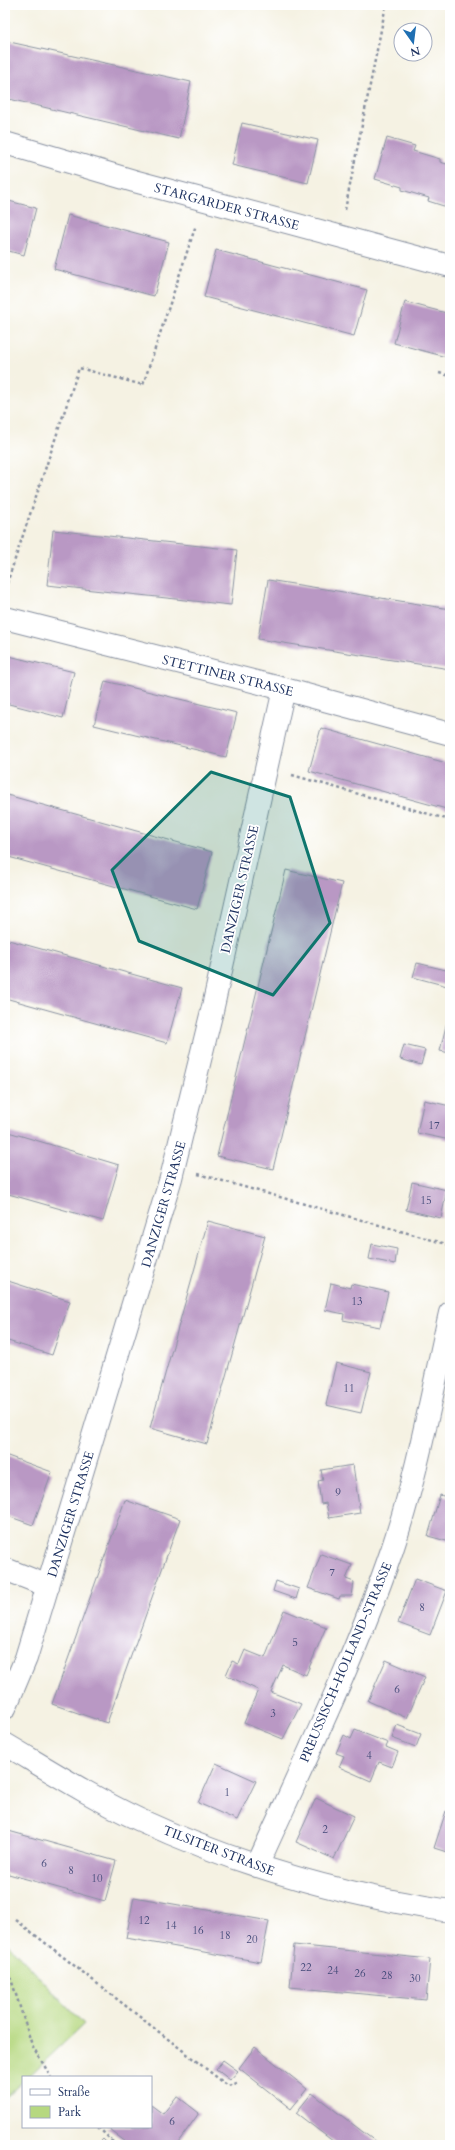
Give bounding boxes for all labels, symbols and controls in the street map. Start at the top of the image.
north arrow [393,22,433,62]
text: N [408,43,422,60]
street label: STARGARDER STRASSE [152,179,301,235]
street label: STETTINER STRASSE [160,651,295,701]
street label: DANZIGER STRASSE [216,823,263,955]
house number: 17 [428,1118,440,1133]
street label: DANZIGER STRASSE [137,1139,191,1270]
house number: 15 [420,1193,432,1208]
house number: 13 [351,1294,363,1309]
house number: 11 [343,1381,355,1396]
street label: DANZIGER STRASSE [43,1449,99,1579]
house number: 9 [335,1485,341,1500]
street label: PREUSSISCH-HOLLAND-STRASSE [295,1560,396,1765]
house number: 7 [329,1565,335,1580]
house number: 8 [419,1600,425,1615]
house number: 5 [292,1635,298,1650]
house number: 6 [394,1682,400,1697]
house number: 3 [270,1706,276,1721]
house number: 4 [366,1748,372,1763]
house number: 1 [224,1785,230,1800]
street label: TILSITER STRASSE [160,1821,277,1881]
house number: 2 [322,1822,328,1837]
house number: 6 [41,1856,47,1871]
house number: 8 [68,1863,74,1878]
house number: 10 [91,1871,103,1886]
house number: 12 [138,1913,150,1928]
house number: 14 [165,1918,177,1933]
house number: 16 [192,1923,204,1938]
house number: 18 [219,1928,231,1943]
house number: 20 [246,1932,258,1947]
house number: 22 [300,1960,312,1975]
house number: 24 [327,1963,339,1978]
house number: 26 [354,1966,366,1981]
house number: 28 [381,1968,393,1983]
house number: 30 [409,1971,421,1986]
legend [22,2076,152,2128]
text: Straße [58,2084,90,2100]
text: Park [58,2104,82,2120]
house number: 6 [169,2114,175,2129]

